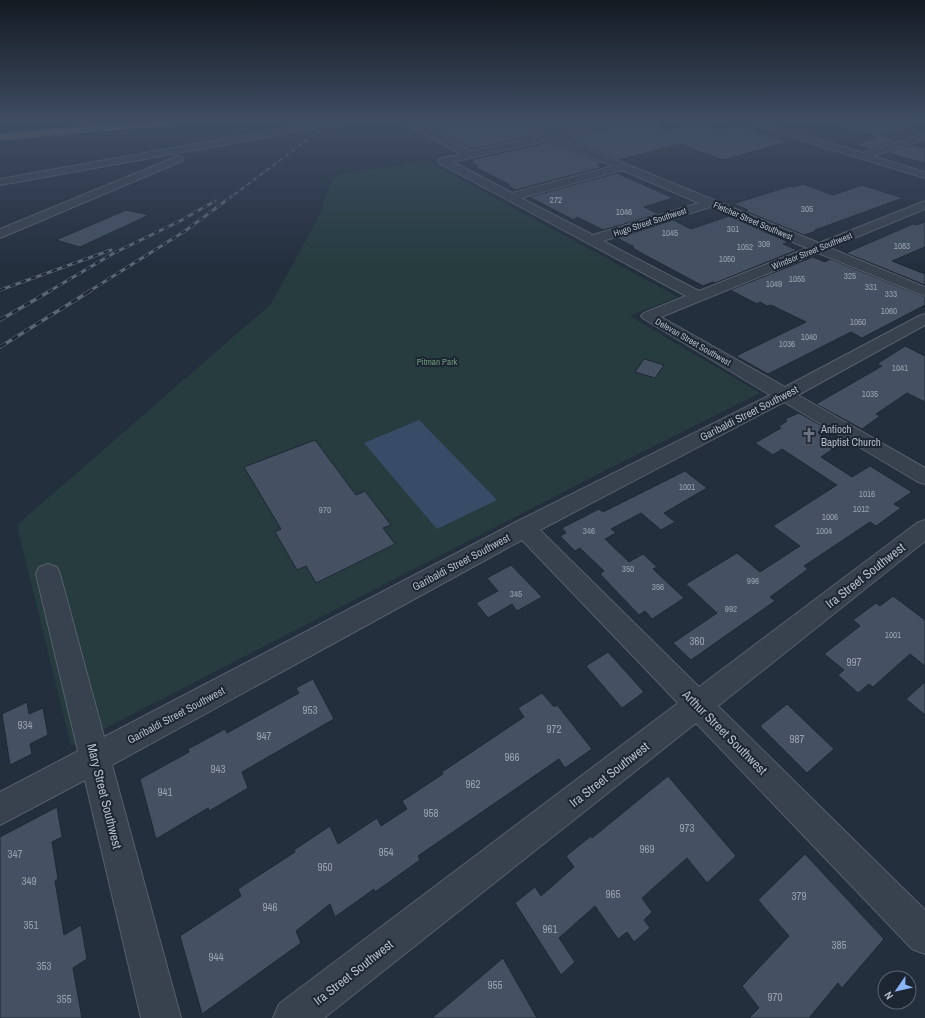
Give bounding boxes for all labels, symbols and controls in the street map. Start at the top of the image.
house number: 272 [550,194,562,206]
street label: Fletcher Street Southwest [712,199,794,243]
house number: 305 [801,203,813,215]
street label: Hugo Street Southwest [612,205,688,239]
house number: 1046 [616,206,632,218]
house number: 301 [727,223,739,235]
house number: 1045 [662,227,678,239]
street label: Windsor Street Southwest [770,229,854,273]
house number: 309 [758,238,770,250]
house number: 1083 [894,240,910,252]
house number: 1052 [737,241,753,253]
house number: 1050 [719,253,735,265]
house number: 325 [844,270,856,282]
house number: 1055 [789,273,805,285]
house number: 1049 [766,278,782,290]
house number: 331 [865,281,877,293]
house number: 333 [885,288,897,300]
house number: 1060 [881,305,897,317]
street label: Delevan Street Southwest [653,315,733,369]
house number: 1050 [850,316,866,328]
house number: 1040 [801,331,817,343]
house number: 1036 [779,338,795,350]
park label: Pitman Park [417,356,458,368]
house number: 1041 [892,362,908,374]
street label: Garibaldi Street Southwest [698,382,801,444]
house number: 1035 [862,388,878,400]
place label: Antioch Baptist Church [820,422,881,449]
church icon: Antioch Baptist Church [800,426,818,444]
house number: 1001 [679,481,695,493]
house number: 1016 [859,488,875,500]
house number: 1012 [853,503,869,515]
house number: 970 [319,504,331,516]
house number: 1006 [822,511,838,523]
house number: 346 [583,525,595,537]
house number: 1004 [816,525,832,537]
street label: Garibaldi Street Southwest [410,530,513,594]
street label: Ira Street Southwest [822,539,909,612]
house number: 350 [622,563,634,575]
house number: 996 [747,575,759,587]
house number: 356 [652,581,664,593]
house number: 345 [510,588,522,600]
house number: 992 [725,603,737,615]
house number: 1001 [885,629,901,641]
house number: 360 [689,634,705,648]
house number: 997 [846,655,862,669]
street label: Garibaldi Street Southwest [125,683,228,747]
street label: Arthur Street Southwest [678,686,771,778]
house number: 953 [302,703,318,717]
house number: 934 [17,718,33,732]
house number: 972 [546,722,562,736]
house number: 947 [256,729,272,743]
house number: 987 [789,732,805,746]
street label: Ira Street Southwest [566,738,653,811]
street label: Mary Street Southwest [83,742,126,851]
house number: 966 [504,750,520,764]
house number: 943 [210,762,226,776]
house number: 962 [465,777,481,791]
house number: 941 [157,785,173,799]
house number: 958 [423,806,439,820]
house number: 973 [679,821,695,835]
house number: 969 [639,842,655,856]
house number: 954 [378,845,394,859]
house number: 347 [7,847,23,861]
house number: 950 [317,860,333,874]
house number: 349 [21,874,37,888]
house number: 965 [605,887,621,901]
house number: 379 [791,889,807,903]
house number: 946 [262,900,278,914]
house number: 351 [23,918,39,932]
house number: 961 [542,922,558,936]
street label: Ira Street Southwest [310,936,397,1009]
house number: 385 [831,938,847,952]
house number: 944 [208,950,224,964]
house number: 353 [36,959,52,973]
north arrow [877,970,917,1010]
house number: 955 [487,978,503,992]
text: N [881,989,896,1002]
house number: 970 [767,990,783,1004]
house number: 355 [56,992,72,1006]

